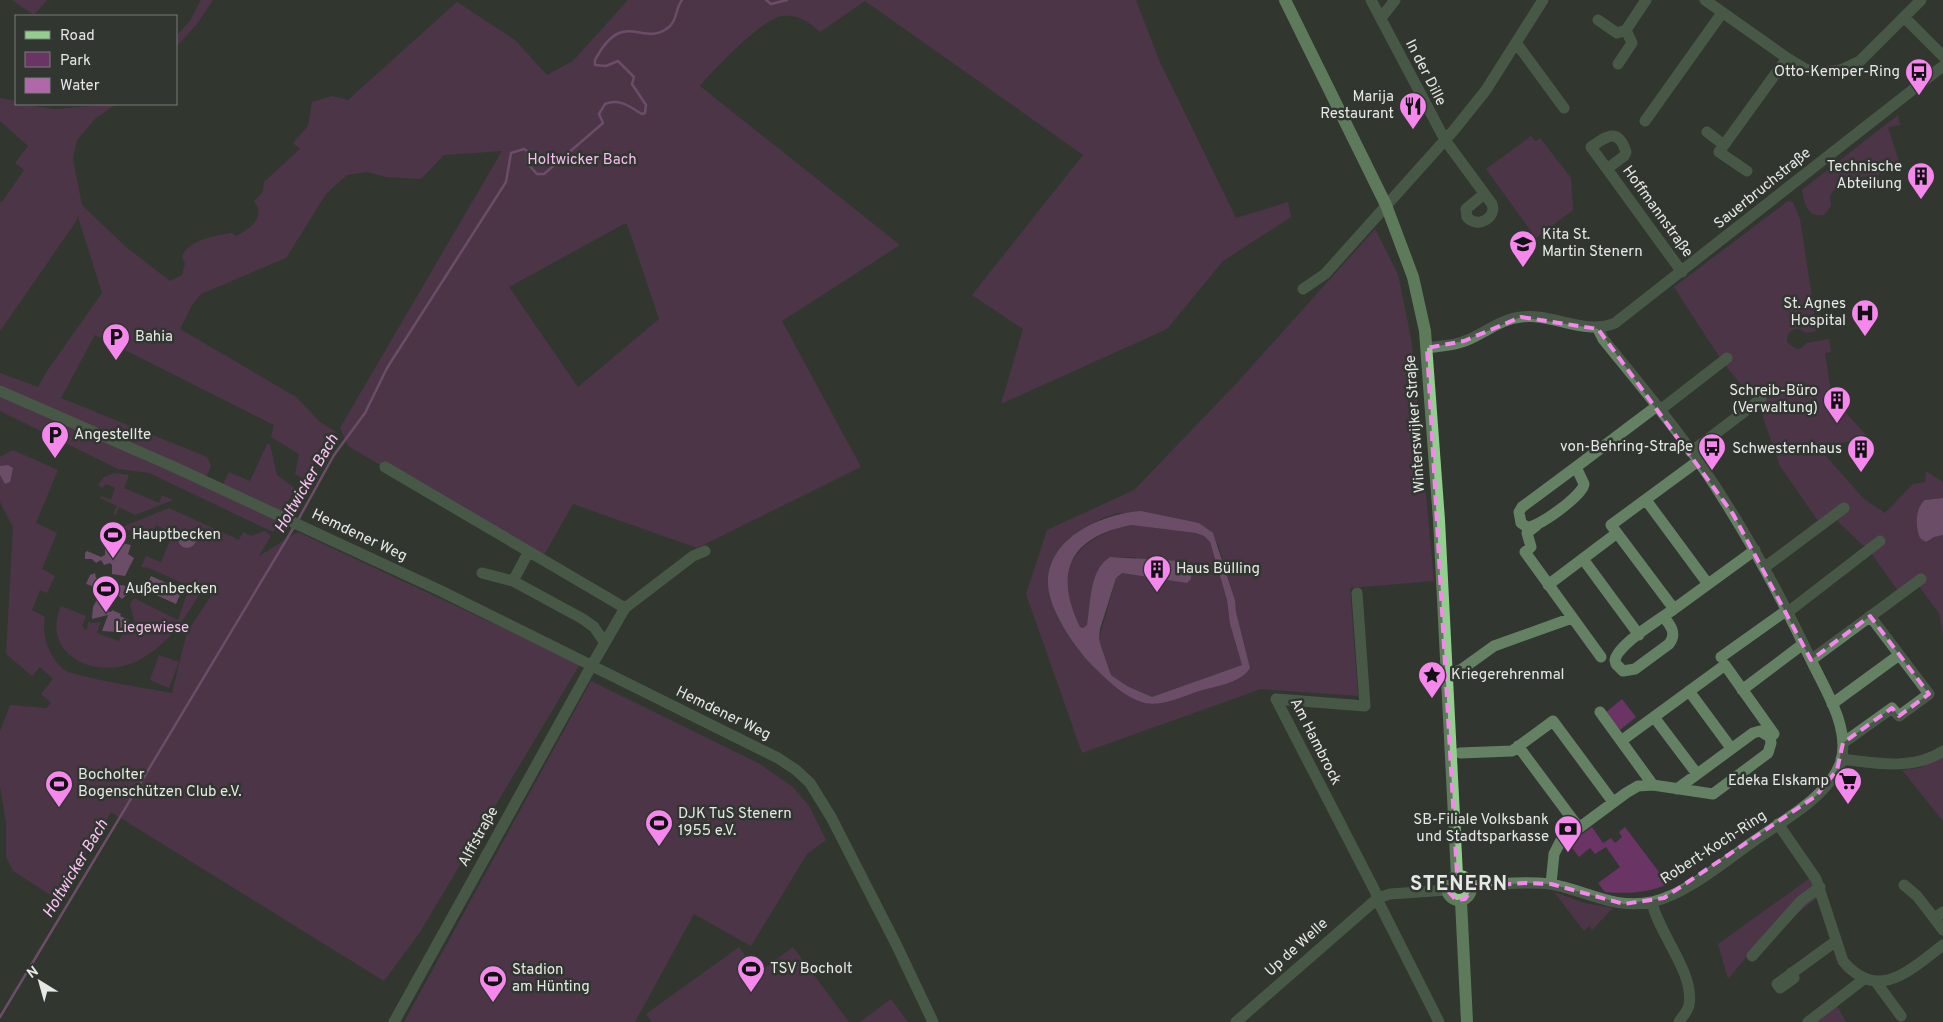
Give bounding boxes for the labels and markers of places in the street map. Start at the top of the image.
bus stop icon: Otto-Kemper-Ring [1904,57,1934,96]
place label: Otto-Kemper-Ring [1774,63,1900,82]
place label: Marija Restaurant [1320,88,1394,124]
restaurant icon: Marija Restaurant [1398,91,1428,130]
place label: Technische Abteilung [1827,158,1902,194]
building icon: Technische Abteilung [1906,161,1936,200]
place label: Kita St. Martin Stenern [1542,226,1643,262]
school or university icon: Kita St. Martin Stenern [1508,229,1538,268]
place label: St. Agnes Hospital [1783,295,1846,331]
hospital icon: St. Agnes Hospital [1850,298,1880,337]
parking icon: Bahia [101,322,131,361]
place label: Bahia [135,328,173,347]
place label: Schreib-Büro (Verwaltung) [1729,382,1818,418]
building icon: Schreib-Büro (Verwaltung) [1822,385,1852,424]
parking icon: Angestellte [40,420,70,459]
place label: Angestellte [74,426,151,445]
bus stop icon: von-Behring-Straße [1697,432,1727,471]
building icon: Schwesternhaus [1846,434,1876,473]
place label: von-Behring-Straße [1560,438,1693,457]
place label: Schwesternhaus [1732,440,1842,459]
sports icon: Hauptbecken [98,520,128,559]
place label: Hauptbecken [132,526,221,545]
building icon: Haus Bülling [1142,554,1172,593]
place label: Haus Bülling [1176,560,1260,579]
sports icon: Außenbecken [91,574,121,613]
place label: Außenbecken [125,580,217,599]
place icon: Kriegerehrenmal [1417,660,1447,699]
place label: Kriegerehrenmal [1451,666,1565,685]
place label: Bocholter Bogenschützen Club e.V. [78,766,242,802]
supermarket icon: Edeka Elskamp [1833,766,1863,805]
sports icon: Bocholter Bogenschützen Club e.V. [44,769,74,808]
place label: Edeka Elskamp [1728,772,1829,791]
place label: DJK TuS Stenern 1955 e.V. [678,805,792,841]
sports icon: DJK TuS Stenern 1955 e.V. [644,808,674,847]
place label: SB-Filiale Volksbank und Stadtsparkasse [1413,811,1549,847]
bank icon: SB-Filiale Volksbank und Stadtsparkasse [1553,814,1583,853]
sports icon: TSV Bocholt [736,954,766,993]
place label: TSV Bocholt [770,960,852,979]
place label: Stadion am Hünting [512,961,590,997]
sports icon: Stadion am Hünting [478,964,508,1003]

